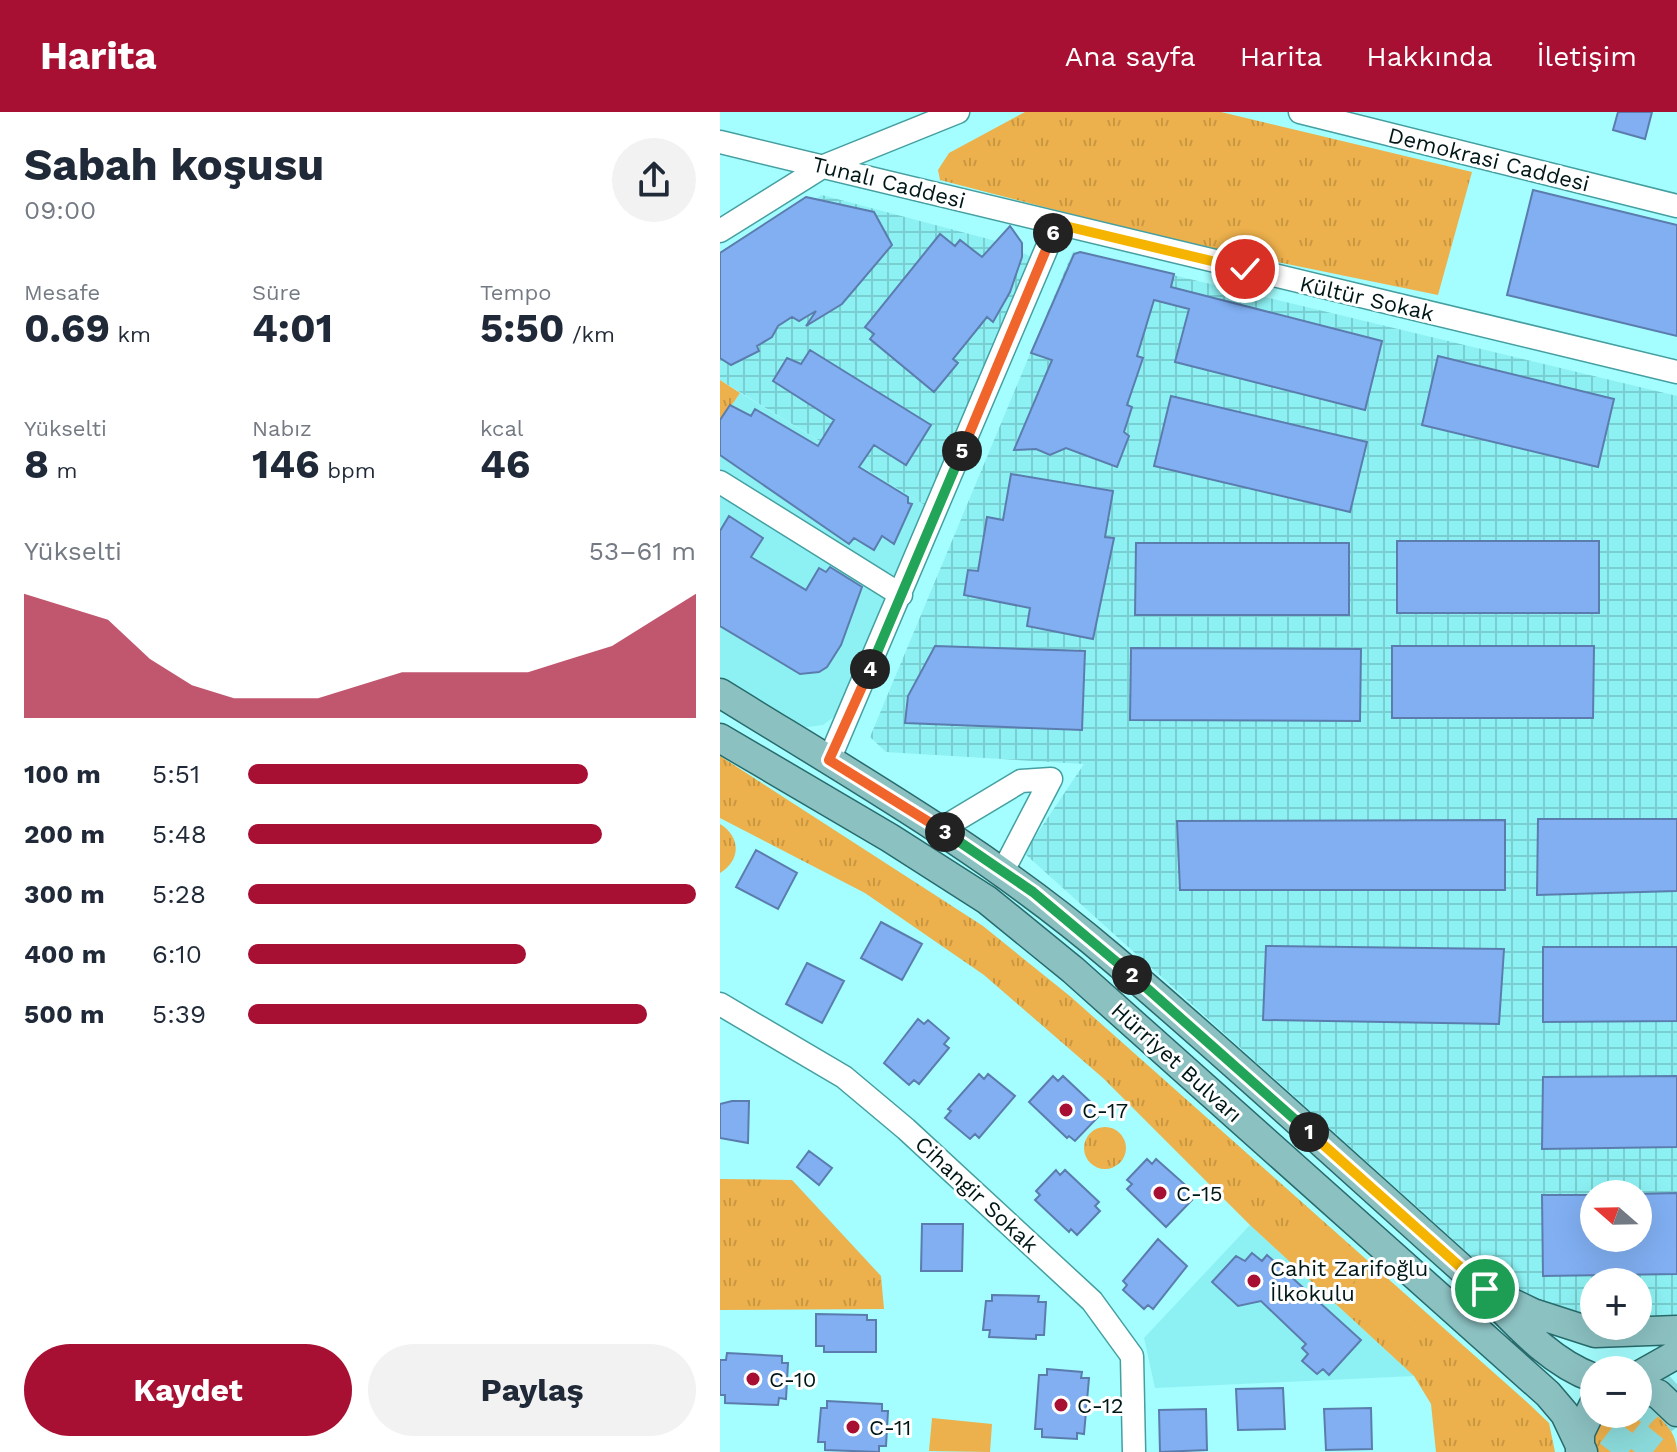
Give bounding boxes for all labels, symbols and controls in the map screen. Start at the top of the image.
text: Harita [40,34,156,78]
text: Ana sayfa [1065,40,1196,73]
text: Harita [1240,40,1322,73]
text: Hakkında [1366,40,1493,73]
text: İletişim [1537,40,1637,73]
street label: Demokrasi Caddesi [1386,122,1592,197]
button: share [612,138,696,222]
text: Sabah koşusu [24,139,324,191]
street label: Tunalı Caddesi [810,151,968,214]
text: 09:00 [24,195,96,225]
pin: 6 [1033,213,1073,253]
text: 6 [1046,220,1060,245]
pin [1211,235,1279,303]
icon: check [1223,247,1267,291]
street label: Kültür Sokak [1297,271,1436,326]
text: Mesafe [24,280,100,305]
text: Süre [252,280,301,305]
text: Tempo [480,280,552,305]
text: 0.69 [24,305,110,352]
text: 4:01 [252,305,333,352]
text: 5:50 [480,305,564,352]
text: km [110,322,151,347]
text: /km [564,322,615,347]
text: Yükselti [24,416,107,441]
text: Nabız [252,416,312,441]
text: kcal [480,416,524,441]
pin: 5 [942,431,982,471]
text: 5 [956,438,968,463]
text: 8 [24,441,49,488]
text: 146 [252,441,320,488]
text: 46 [480,441,530,488]
text: m [49,458,78,483]
text: bpm [320,458,376,483]
text: Yükselti [24,536,122,566]
text: 53–61 m [589,536,696,566]
pin: 4 [850,649,890,689]
text: 4 [863,656,877,681]
text: 100 m [24,759,101,789]
text: 5:51 [152,759,200,789]
pin: 3 [925,812,965,852]
text: 200 m [24,819,105,849]
text: 5:48 [152,819,207,849]
text: 3 [938,819,952,844]
text: 300 m [24,879,105,909]
text: 5:28 [152,879,206,909]
text: 400 m [24,939,106,969]
text: 6:10 [152,939,202,969]
pin: 2 [1112,955,1152,995]
text: 2 [1125,962,1139,987]
street label: Hürriyet Bulvarı [1106,997,1247,1127]
text: 500 m [24,999,105,1029]
text: 5:39 [152,999,206,1029]
place label: C-17 [1082,1098,1128,1123]
marker: C-17 [1057,1101,1075,1119]
pin: 1 [1289,1112,1329,1152]
text: 1 [1304,1119,1314,1144]
street label: Cihangir Sokak [910,1131,1043,1258]
north arrow [1580,1180,1652,1252]
map controls [1580,1180,1652,1428]
place label: C-15 [1176,1181,1222,1206]
marker: C-15 [1151,1184,1169,1202]
pin [1451,1255,1519,1323]
place label: Cahit Zarifoğlu İlkokulu [1270,1256,1428,1306]
icon: arrive [1463,1267,1507,1311]
button: + [1580,1268,1652,1340]
marker: Cahit Zarifoğlu İlkokulu [1245,1272,1263,1290]
button: Kaydet [24,1344,352,1436]
button: Paylaş [368,1344,696,1436]
button: − [1580,1356,1652,1428]
place label: C-10 [769,1367,816,1392]
marker: C-10 [744,1370,762,1388]
place label: C-12 [1077,1393,1124,1418]
marker: C-12 [1052,1396,1070,1414]
place label: C-11 [869,1415,911,1440]
marker: C-11 [844,1418,862,1436]

